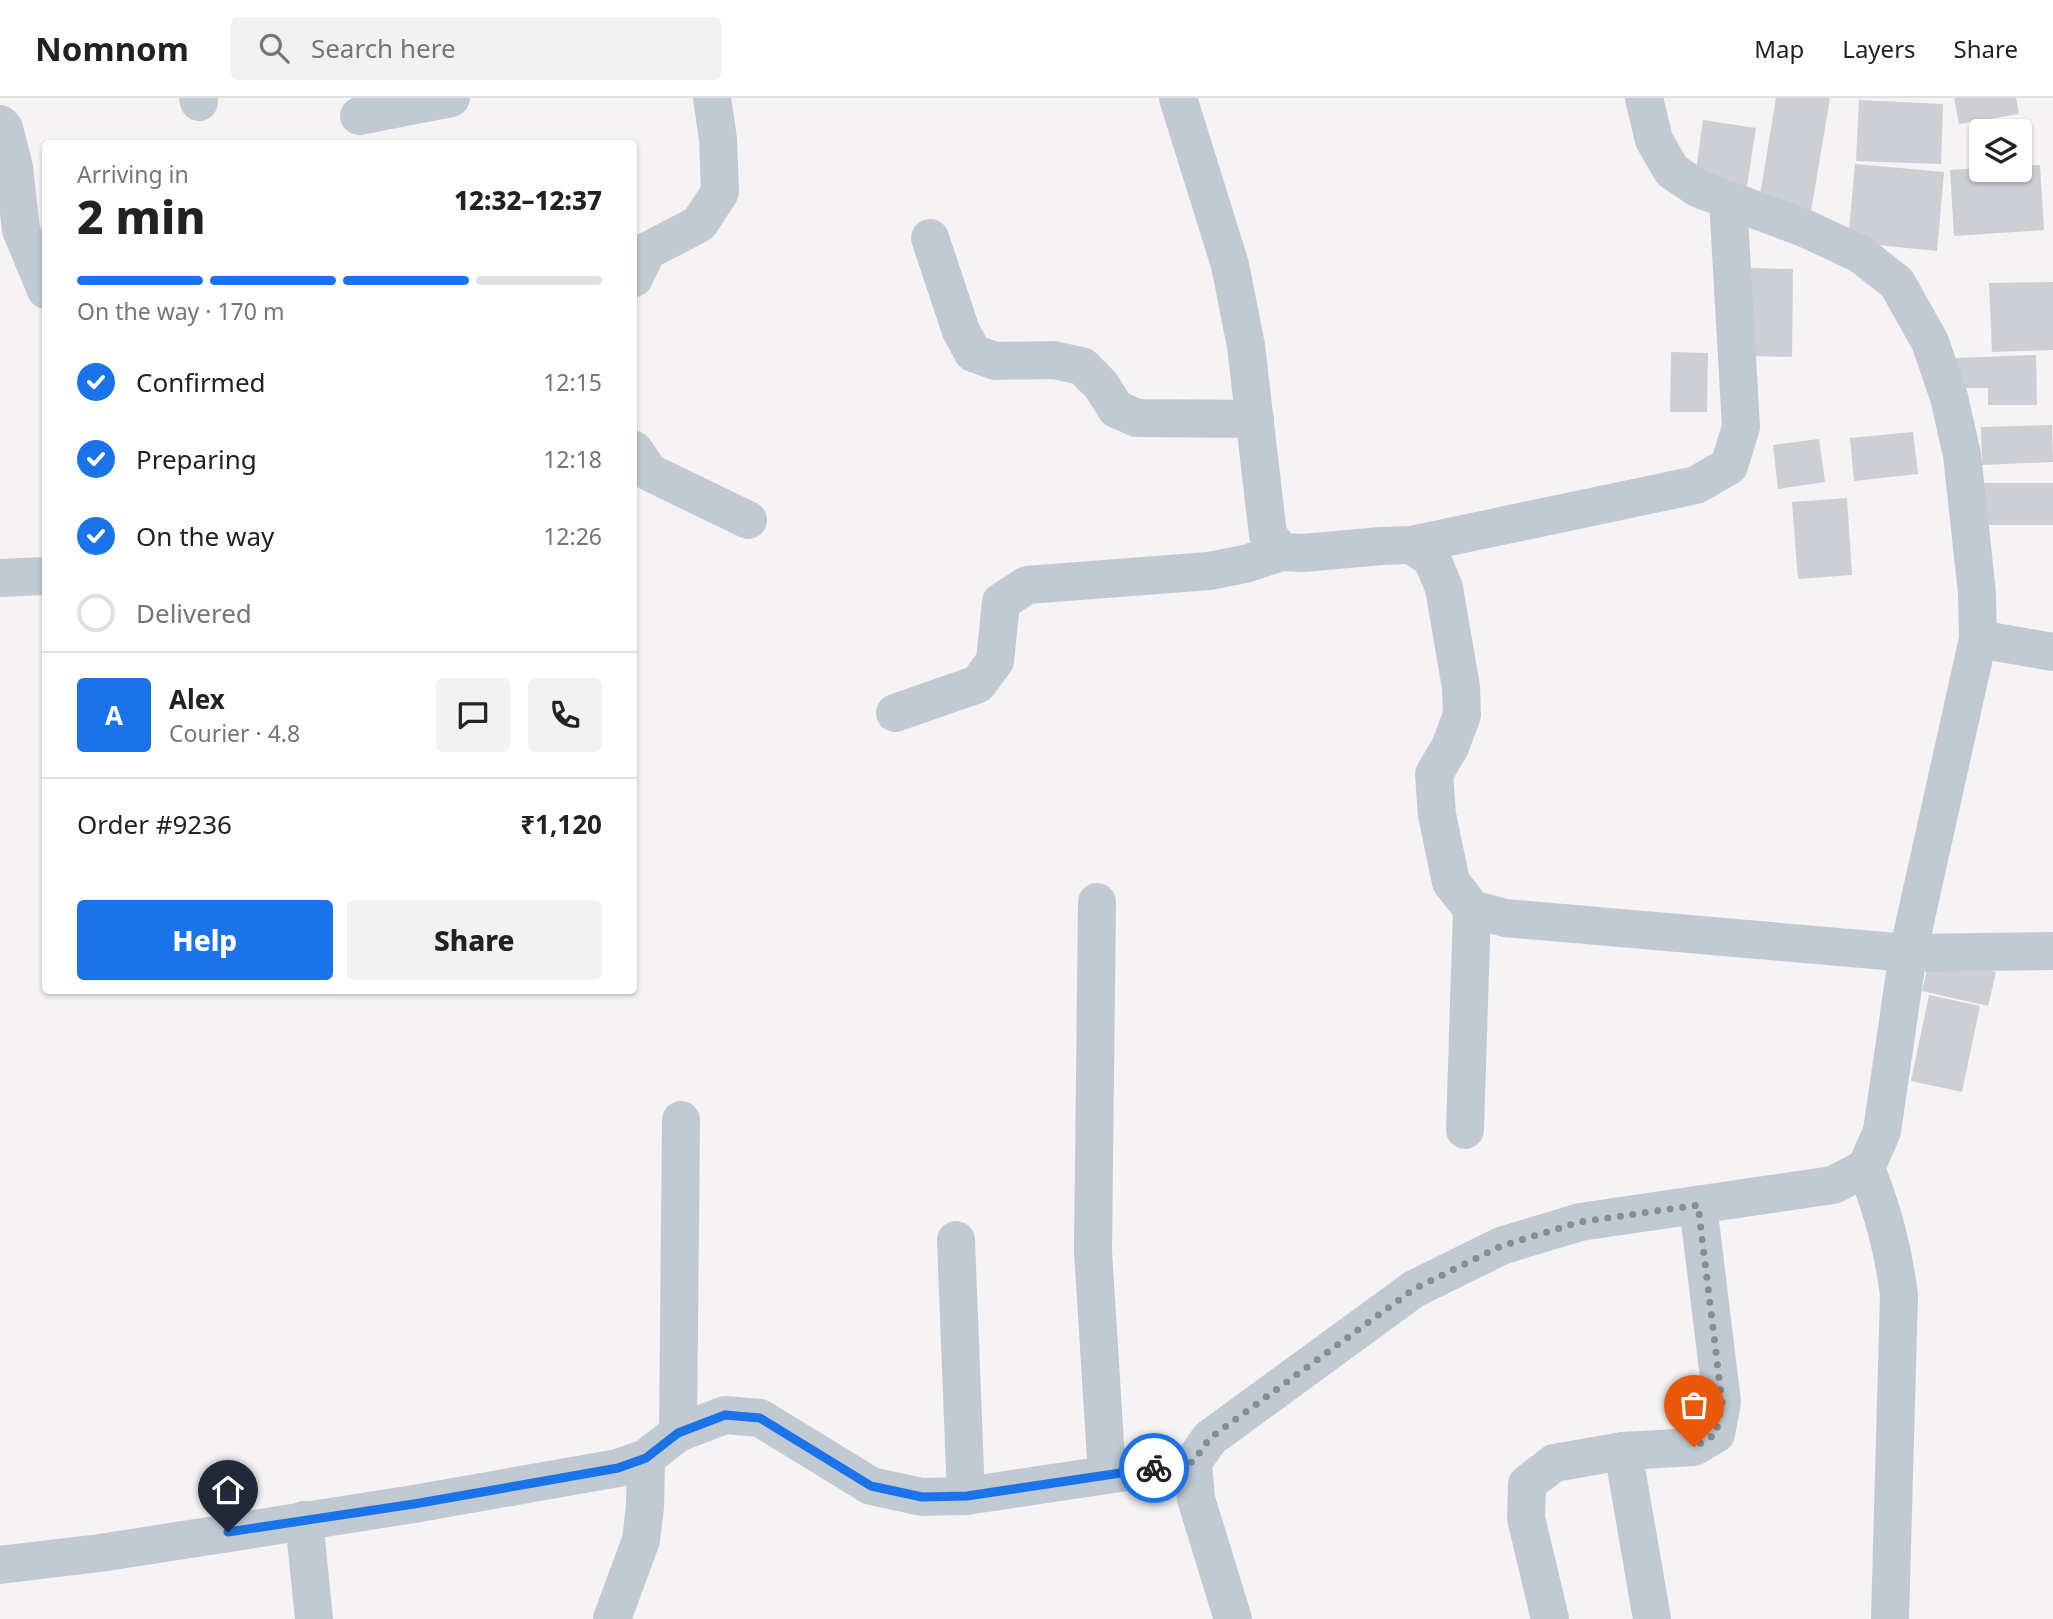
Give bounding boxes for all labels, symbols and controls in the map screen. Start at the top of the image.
search box [231,17,721,80]
text: Nomnom [35,26,189,71]
icon: search [255,29,293,67]
text: Search here [311,30,456,66]
text: Map [1754,32,1804,65]
text: Layers [1842,32,1916,65]
text: Share [1954,32,2018,65]
map controls [1969,119,2032,182]
button: layers [1969,119,2032,182]
text: Arriving in [77,158,189,190]
text: 12:32–12:37 [454,182,602,218]
text: 2 min [77,185,206,247]
text: On the way · 170 m [77,295,284,327]
icon: check [77,363,115,401]
text: Confirmed [136,364,266,400]
text: 12:15 [543,366,602,398]
icon: check [77,440,115,478]
text: Preparing [136,441,257,477]
text: 12:18 [543,443,602,475]
icon: check [77,517,115,555]
text: On the way [136,518,274,554]
text: 12:26 [543,520,602,552]
text: Delivered [136,595,252,631]
button: chat [436,678,510,752]
button: phone [528,678,602,752]
text: Alex [169,681,225,717]
text: A [105,697,123,733]
text: Courier · 4.8 [169,717,300,749]
text: Order #9236 [77,806,232,842]
text: ₹1,120 [520,806,602,842]
button: Help [77,900,333,980]
button: Share [347,900,602,980]
pin [1664,1375,1724,1447]
icon: bag [1675,1386,1713,1424]
courier [1119,1433,1189,1503]
icon: bike [1135,1449,1173,1487]
pin [198,1460,258,1532]
icon: home [209,1471,247,1509]

